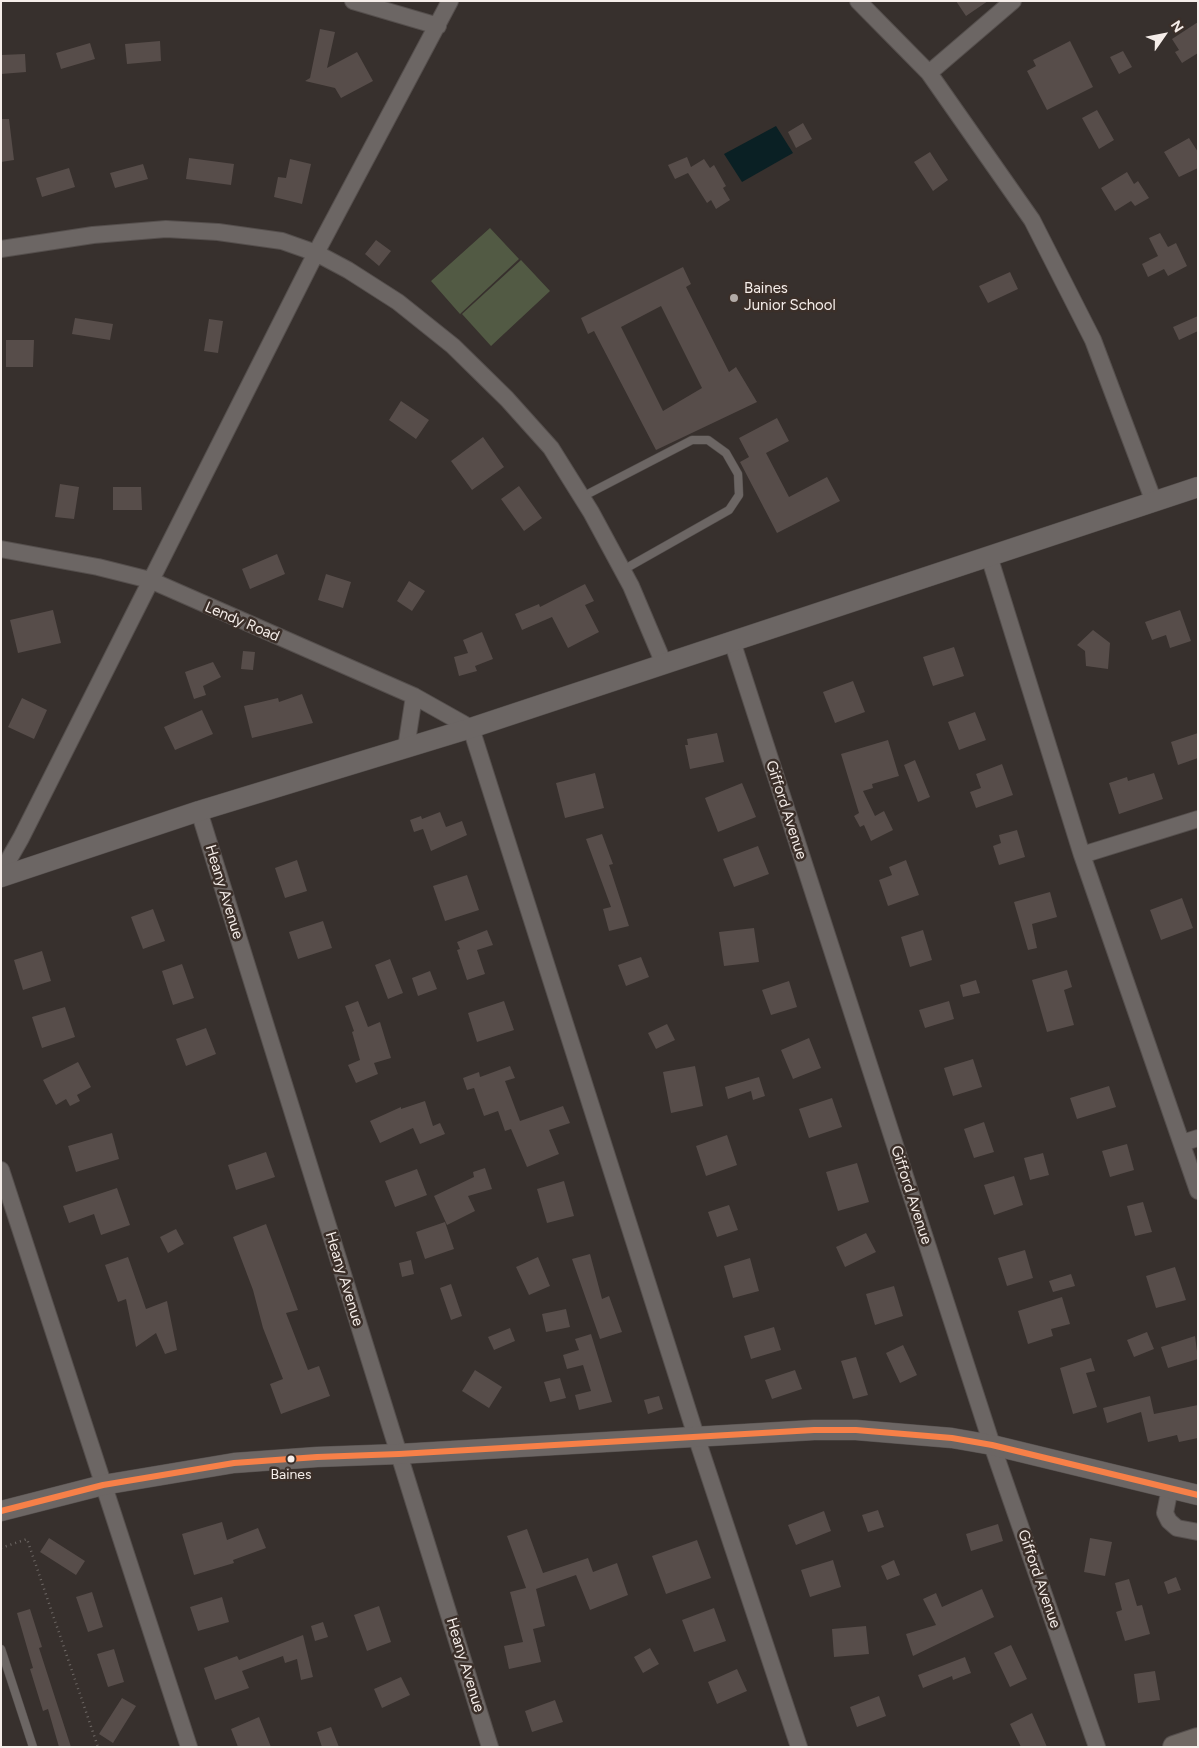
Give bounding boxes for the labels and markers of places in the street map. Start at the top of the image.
place label: Baines Junior School [744,280,836,315]
marker: Baines Junior School [728,292,740,304]
marker: Baines [286,1454,296,1464]
place label: Baines [271,1467,311,1483]

